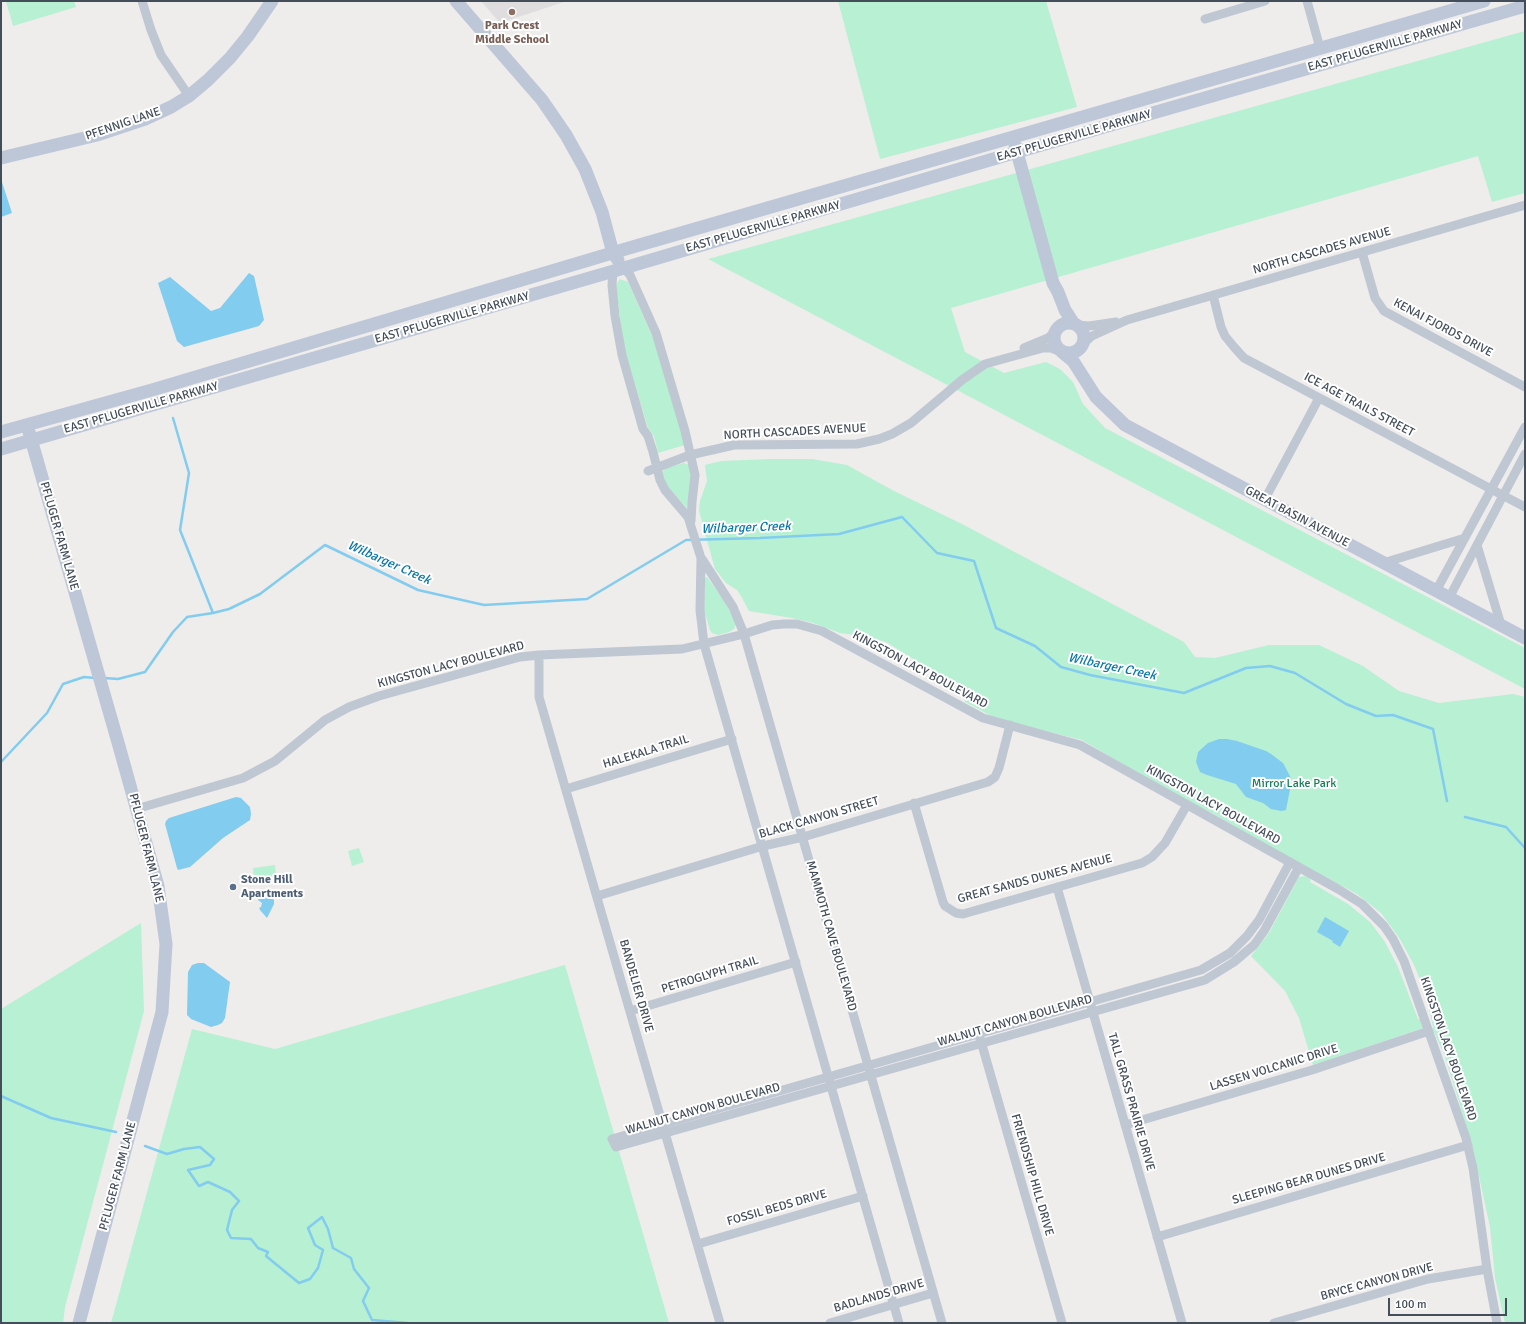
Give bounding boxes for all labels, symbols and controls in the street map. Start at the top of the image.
marker: Park Crest Middle School [507,7,517,17]
street label: EAST PFLUGERVILLE PARKWAY [1306,17,1464,75]
place label: Park Crest Middle School [475,19,549,47]
street label: PFENNIG LANE [84,104,162,144]
street label: EAST PFLUGERVILLE PARKWAY [995,107,1153,165]
street label: EAST PFLUGERVILLE PARKWAY [684,198,842,256]
street label: NORTH CASCADES AVENUE [1251,224,1393,278]
street label: EAST PFLUGERVILLE PARKWAY [373,289,531,347]
street label: KENAI FJORDS DRIVE [1391,296,1495,360]
street label: ICE AGE TRAILS STREET [1301,370,1417,440]
street label: EAST PFLUGERVILLE PARKWAY [62,379,220,437]
street label: NORTH CASCADES AVENUE [723,421,867,443]
street label: PFLUGER FARM LANE [37,480,81,592]
street label: GREAT BASIN AVENUE [1242,483,1352,551]
water label: Wilbarger Creek [701,519,791,537]
water label: Wilbarger Creek [345,538,433,588]
street label: KINGSTON LACY BOULEVARD [850,628,990,712]
street label: KINGSTON LACY BOULEVARD [376,638,526,692]
water label: Wilbarger Creek [1067,650,1157,684]
street label: HALEKALA TRAIL [601,732,691,772]
street label: KINGSTON LACY BOULEVARD [1143,762,1283,848]
park label: Mirror Lake Park [1252,777,1336,791]
street label: PFLUGER FARM LANE [125,792,167,904]
street label: BLACK CANYON STREET [758,794,880,842]
street label: GREAT SANDS DUNES AVENUE [956,851,1114,907]
street label: MAMMOTH CAVE BOULEVARD [803,859,859,1013]
place label: Stone Hill Apartments [241,873,303,901]
marker: Stone Hill Apartments [228,882,238,892]
street label: BANDELIER DRIVE [616,938,656,1034]
street label: PETROGLYPH TRAIL [660,953,760,997]
street label: KINGSTON LACY BOULEVARD [1417,975,1479,1123]
street label: WALNUT CANYON BOULEVARD [936,992,1094,1050]
street label: TALL GRASS PRAIRIE DRIVE [1104,1031,1158,1173]
street label: LASSEN VOLCANIC DRIVE [1208,1042,1340,1094]
street label: WALNUT CANYON BOULEVARD [624,1080,782,1138]
street label: FRIENDSHIP HILL DRIVE [1008,1112,1056,1238]
street label: PFLUGER FARM LANE [97,1120,139,1232]
street label: SLEEPING BEAR DUNES DRIVE [1231,1150,1387,1208]
street label: FOSSIL BEDS DRIVE [725,1187,829,1229]
street label: BRYCE CANYON DRIVE [1319,1260,1435,1304]
street label: BADLANDS DRIVE [832,1276,926,1316]
scale bar [1390,1290,1509,1316]
text: 100 m [1395,1297,1427,1312]

